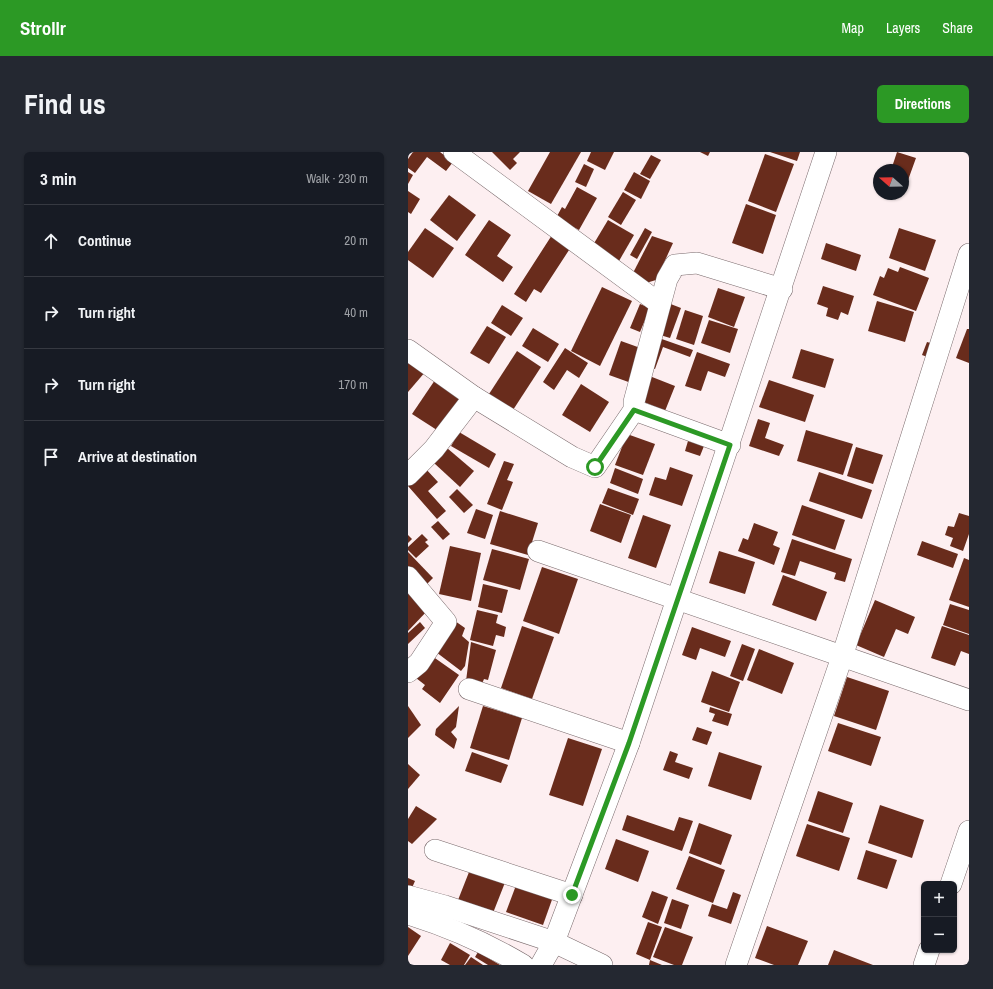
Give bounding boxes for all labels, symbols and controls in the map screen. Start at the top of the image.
text: Strollr [20,15,66,41]
text: Map [842,19,864,37]
text: Layers [886,19,920,37]
text: Share [942,19,973,37]
text: Find us [24,85,106,123]
button: Directions [877,85,969,123]
north arrow [873,164,909,200]
text: 3 min [40,167,76,190]
text: Walk · 230 m [306,170,368,187]
icon: ahead [40,230,62,252]
text: Continue [78,230,131,251]
text: 20 m [344,232,368,249]
icon: right [40,302,62,324]
text: Turn right [78,302,135,323]
text: 40 m [344,304,368,321]
icon: right [40,374,62,396]
text: Turn right [78,374,135,395]
text: 170 m [338,376,368,393]
icon: arrive [40,446,62,468]
text: Arrive at destination [78,446,197,467]
route start [586,458,604,476]
map controls [921,881,957,953]
button: + [921,881,957,917]
route end [563,886,581,904]
button: − [921,917,957,953]

